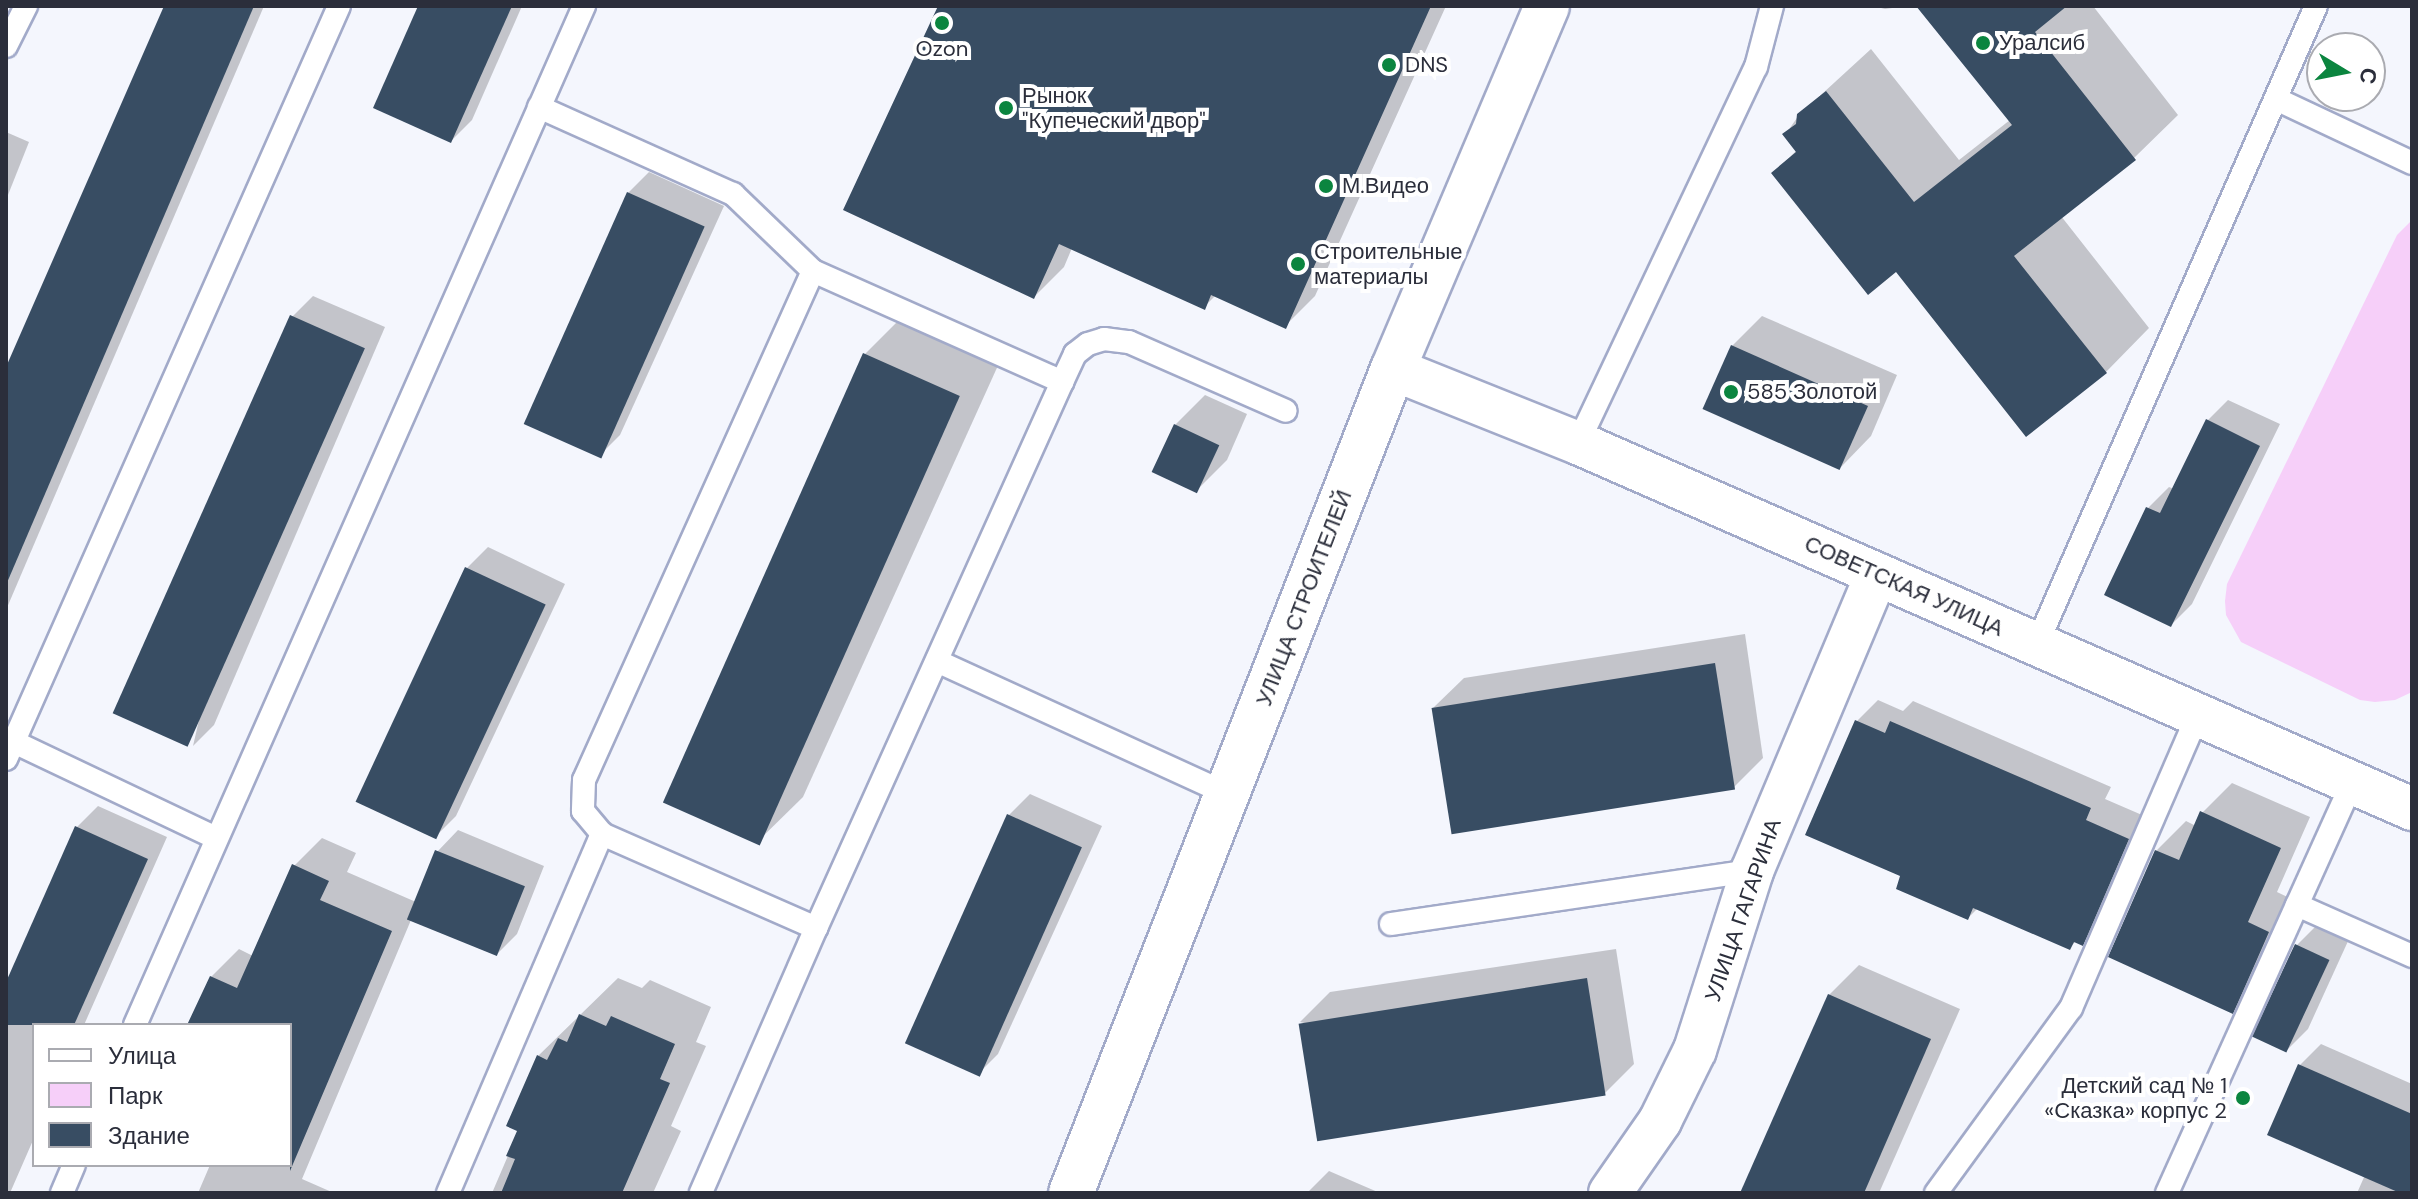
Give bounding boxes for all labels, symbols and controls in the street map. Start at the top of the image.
marker: Ozon [933,14,951,32]
place label: Уралсиб [1999,30,2085,56]
north arrow [2306,32,2386,112]
marker: Уралсиб [1974,34,1992,52]
place label: Ozon [916,36,968,62]
place label: DNS [1405,52,1448,78]
marker: DNS [1380,56,1398,74]
text: С [2353,66,2384,86]
place label: Рынок "Купеческий двор" [1022,82,1206,134]
marker: Рынок "Купеческий двор" [997,99,1015,117]
place label: М.Видео [1342,173,1429,199]
marker: М.Видео [1317,177,1335,195]
place label: Строительные материалы [1314,238,1463,290]
marker: Строительные материалы [1289,255,1307,273]
place label: 585 Золотой [1747,379,1877,405]
marker: 585 Золотой [1722,383,1740,401]
street label: УЛИЦА СТРОИТЕЛЕЙ [1251,486,1357,710]
street label: СОВЕТСКАЯ УЛИЦА [1800,530,2008,642]
street label: УЛИЦА ГАГАРИНА [1699,815,1787,1005]
legend [32,1023,292,1167]
text: Улица [108,1040,176,1071]
place label: Детский сад № 1 «Сказка» корпус 2 [2044,1072,2227,1124]
text: Парк [108,1080,162,1111]
marker: Детский сад № 1 «Сказка» корпус 2 [2234,1089,2252,1107]
text: Здание [108,1120,190,1151]

